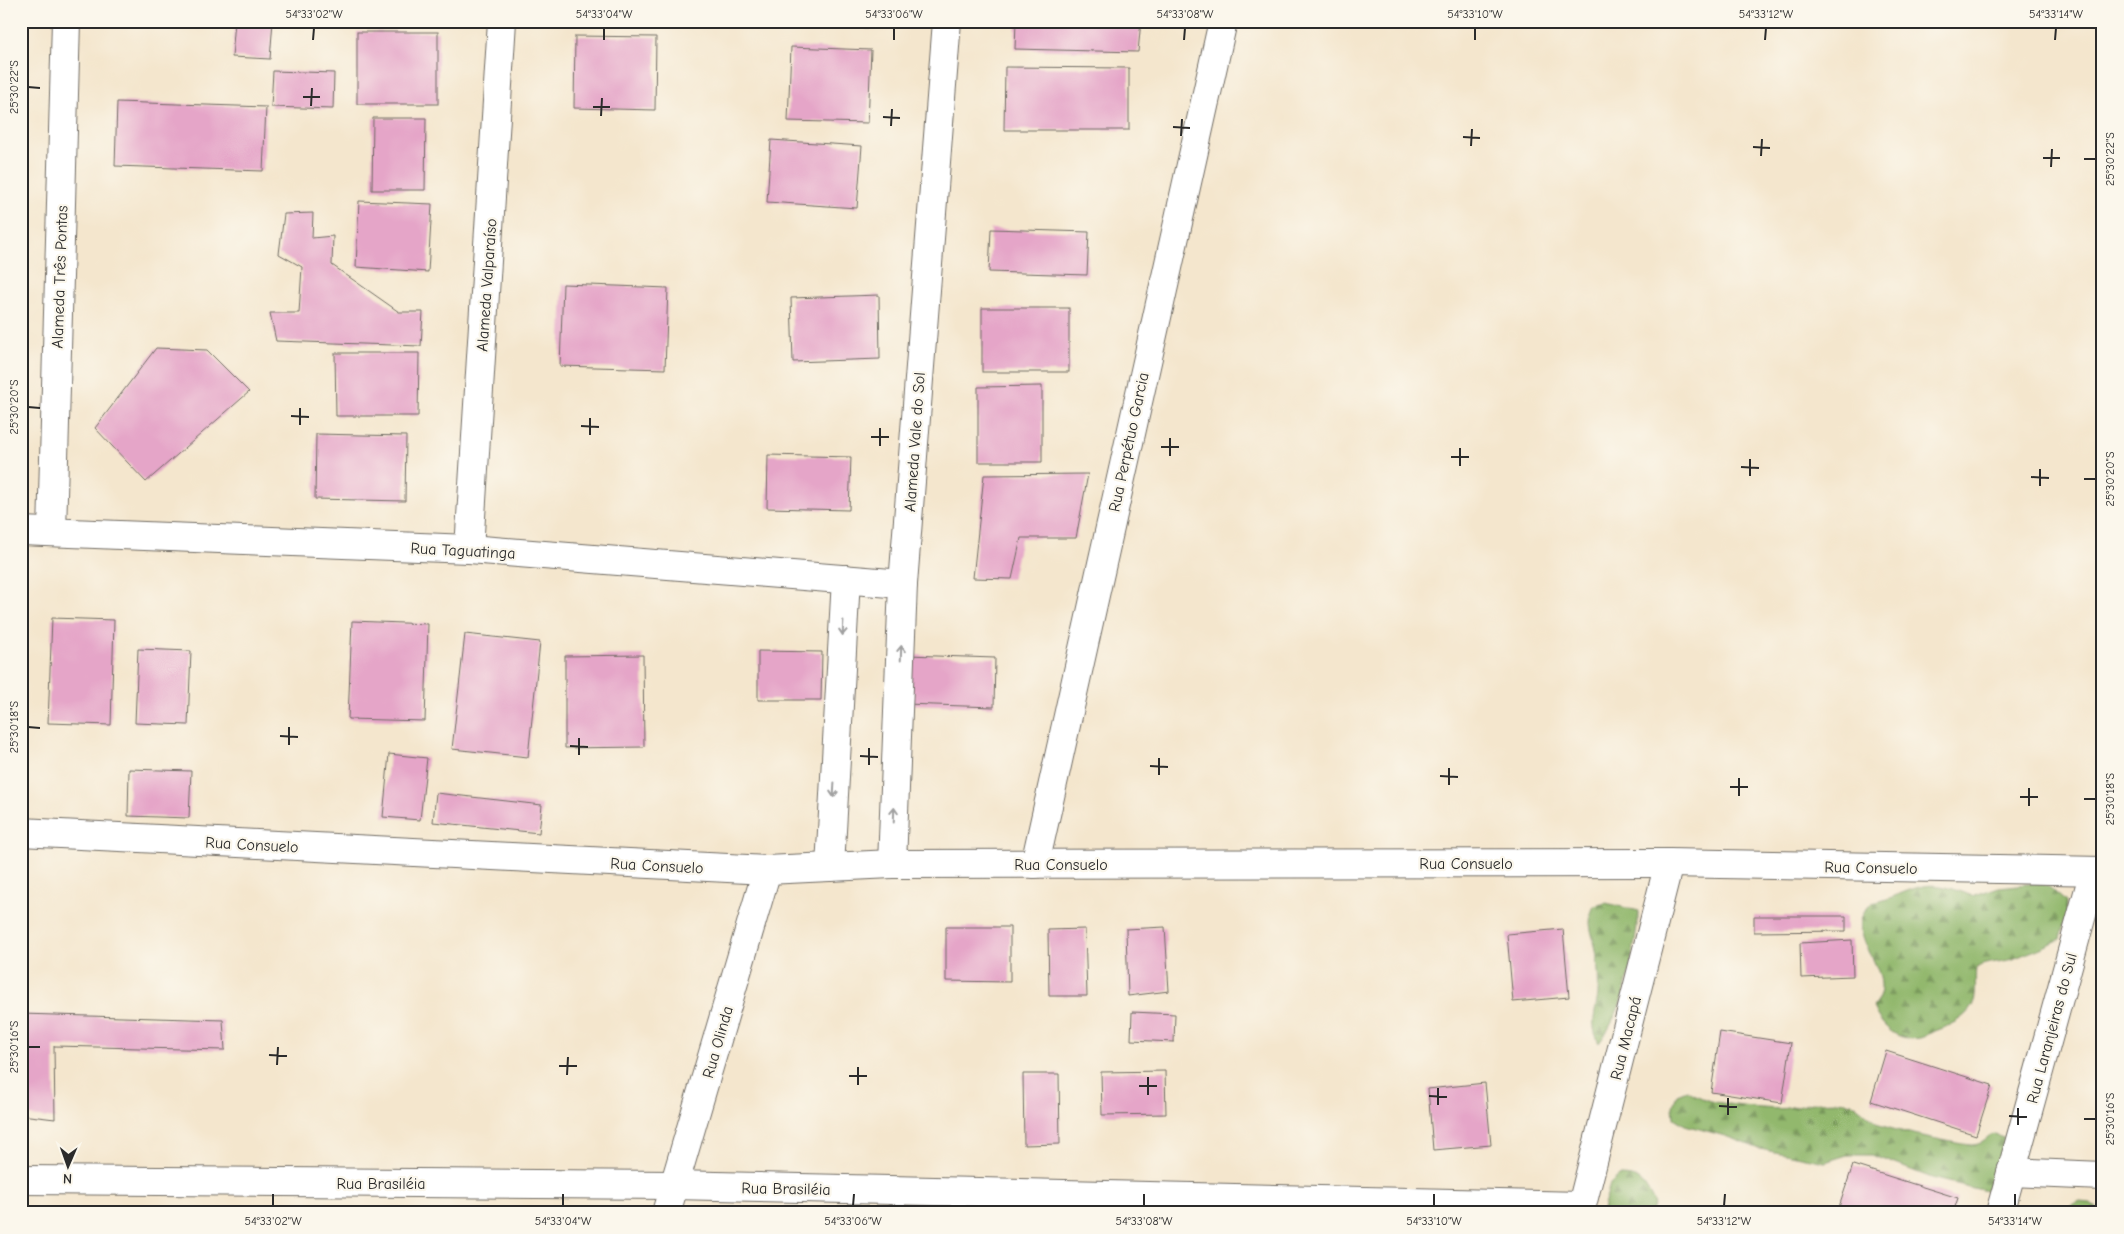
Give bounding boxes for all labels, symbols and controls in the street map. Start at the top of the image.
text: 54°33'02"W [285,7,343,21]
text: 54°33'04"W [576,7,633,21]
text: 54°33'06"W [865,7,923,21]
text: 54°33'08"W [1157,7,1214,21]
text: 54°33'10"W [1447,7,1503,21]
text: 54°33'12"W [1739,7,1794,21]
text: 54°33'14"W [2029,7,2084,21]
text: 25°30'22"S [7,60,21,114]
text: 25°30'22"S [2103,132,2117,186]
street label: Alameda Três Pontas [49,205,72,349]
street label: Alameda Valparaíso [473,218,501,352]
street label: Alameda Vale do Sol [901,371,929,513]
street label: Rua Perpétuo Garcia [1105,371,1153,514]
text: 25°30'20"S [7,379,21,434]
text: 25°30'20"S [2103,451,2117,506]
street label: Rua Taguatinga [410,539,516,563]
one-way arrow [838,620,847,636]
one-way arrow [896,645,905,661]
text: 25°30'18"S [7,700,21,753]
text: 25°30'18"S [2103,772,2117,825]
one-way arrow [830,782,839,798]
one-way arrow [889,807,899,824]
street label: Rua Consuelo [205,834,299,856]
street label: Rua Consuelo [610,855,704,877]
street label: Rua Consuelo [1419,855,1513,873]
street label: Rua Consuelo [1014,856,1108,874]
street label: Rua Consuelo [1824,858,1918,878]
street label: Rua Laranjeiras do Sul [2023,951,2081,1105]
street label: Rua Macapá [1607,994,1645,1082]
street label: Rua Olinda [699,1004,737,1080]
text: 25°30'16"S [7,1020,21,1073]
text: 25°30'16"S [2103,1092,2117,1145]
north arrow [42,1142,92,1192]
text: N [63,1170,72,1187]
street label: Rua Brasiléia [336,1175,426,1193]
street label: Rua Brasiléia [741,1179,831,1199]
text: 54°33'02"W [244,1214,302,1228]
text: 54°33'04"W [535,1214,592,1228]
text: 54°33'06"W [824,1214,882,1228]
text: 54°33'08"W [1116,1214,1173,1228]
text: 54°33'10"W [1406,1214,1462,1228]
text: 54°33'12"W [1697,1214,1752,1228]
text: 54°33'14"W [1988,1214,2043,1228]

